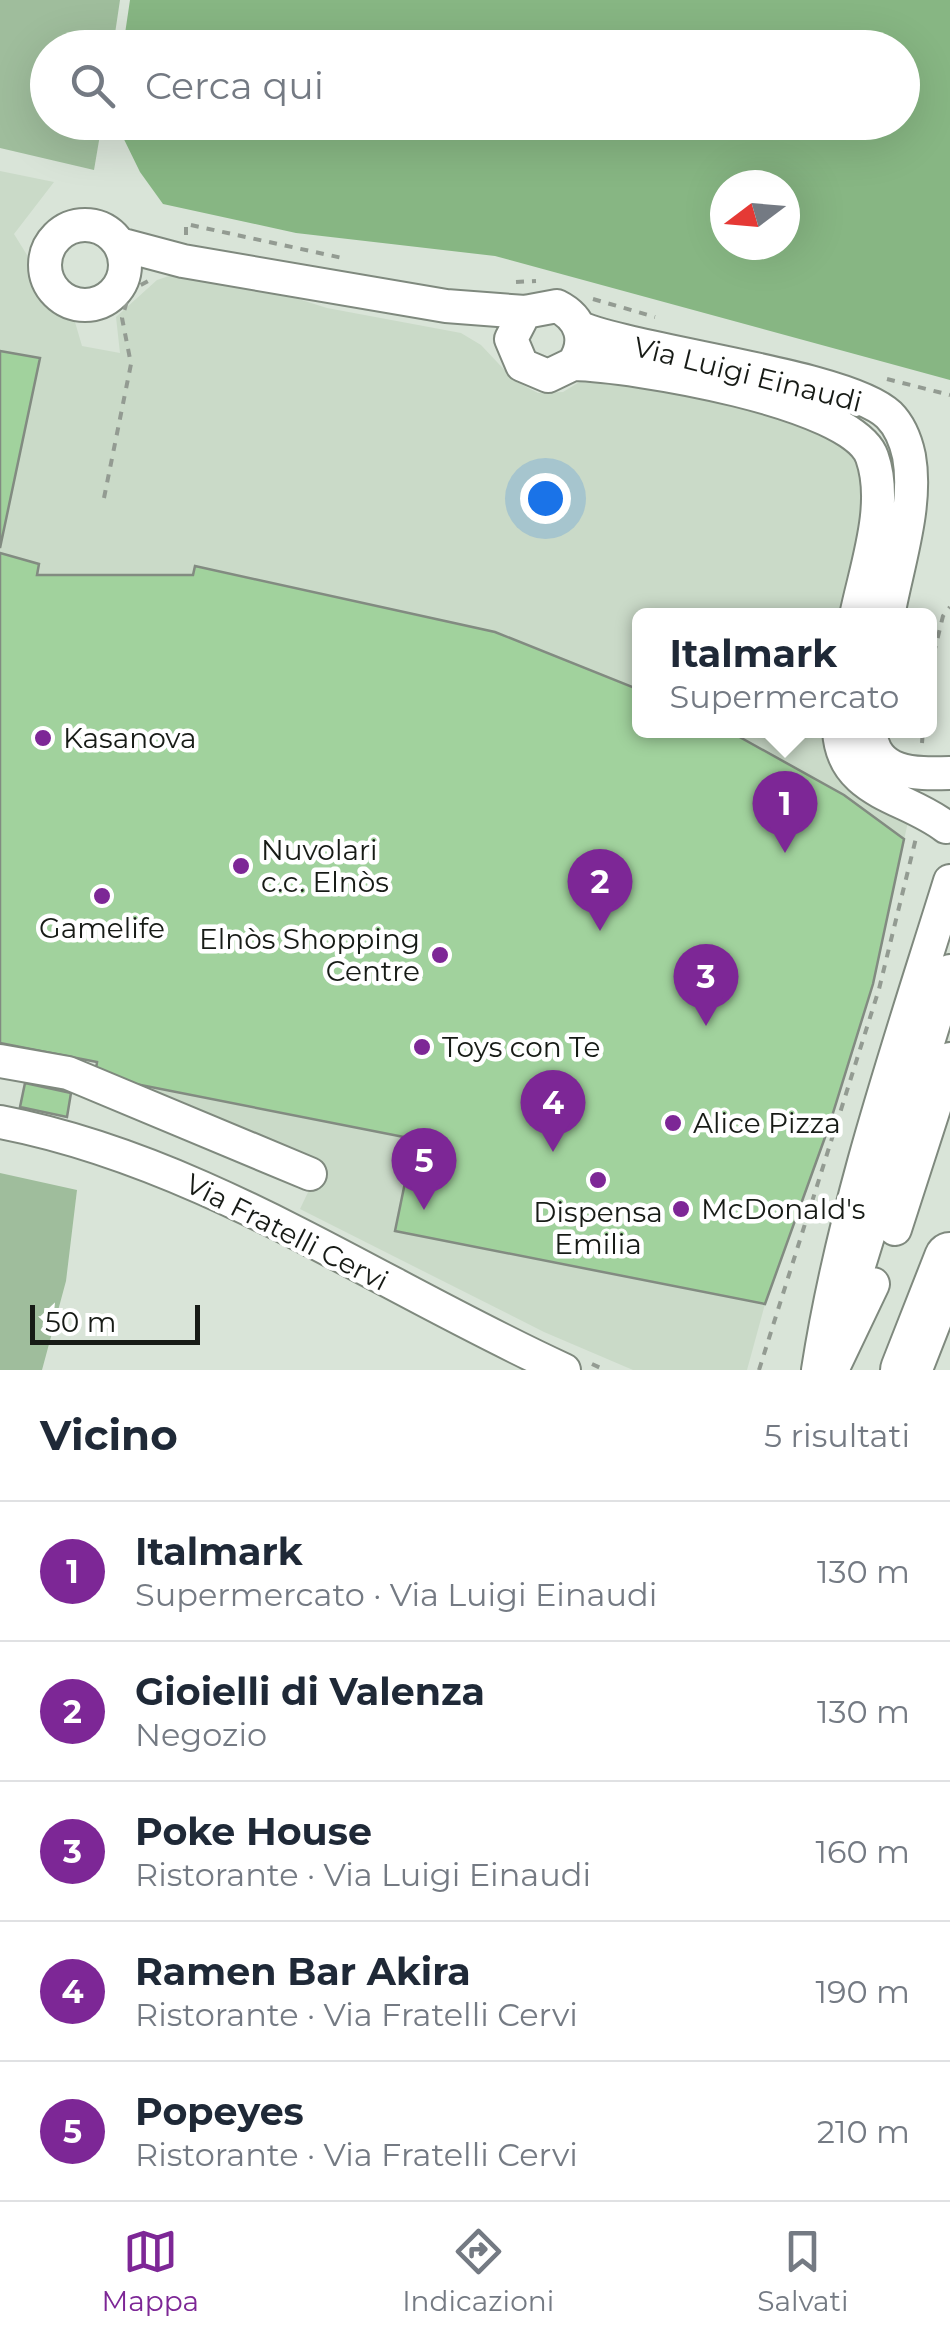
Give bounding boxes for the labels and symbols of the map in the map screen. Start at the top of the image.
north arrow [710,170,800,260]
street label: Via Luigi Einaudi [630,329,866,419]
your location [520,473,571,524]
place label: Kasanova [63,721,196,755]
marker: Kasanova [32,727,54,749]
pin: 1 [752,770,818,853]
place label: Nuvolari c.c. Elnòs [261,833,389,899]
pin: 2 [568,848,632,931]
marker: Nuvolari c.c. Elnòs [230,855,252,877]
marker: Gamelife [91,885,113,907]
place label: Gamelife [39,911,165,945]
place label: Elnòs Shopping Centre [199,922,420,988]
marker: Elnòs Shopping Centre [429,944,451,966]
pin: 3 [674,944,738,1026]
place label: Toys con Te [442,1030,600,1064]
marker: Toys con Te [411,1036,433,1058]
pin: 4 [520,1070,586,1152]
place label: Alice Pizza [693,1106,841,1140]
marker: Alice Pizza [662,1112,684,1134]
pin: 5 [392,1128,456,1210]
street label: Via Fratelli Cervi [180,1166,394,1298]
marker: Dispensa Emilia [587,1169,609,1191]
place label: McDonald's [701,1192,865,1226]
place label: Dispensa Emilia [533,1195,663,1261]
marker: McDonald's [670,1198,692,1220]
scale bar [30,1300,200,1344]

